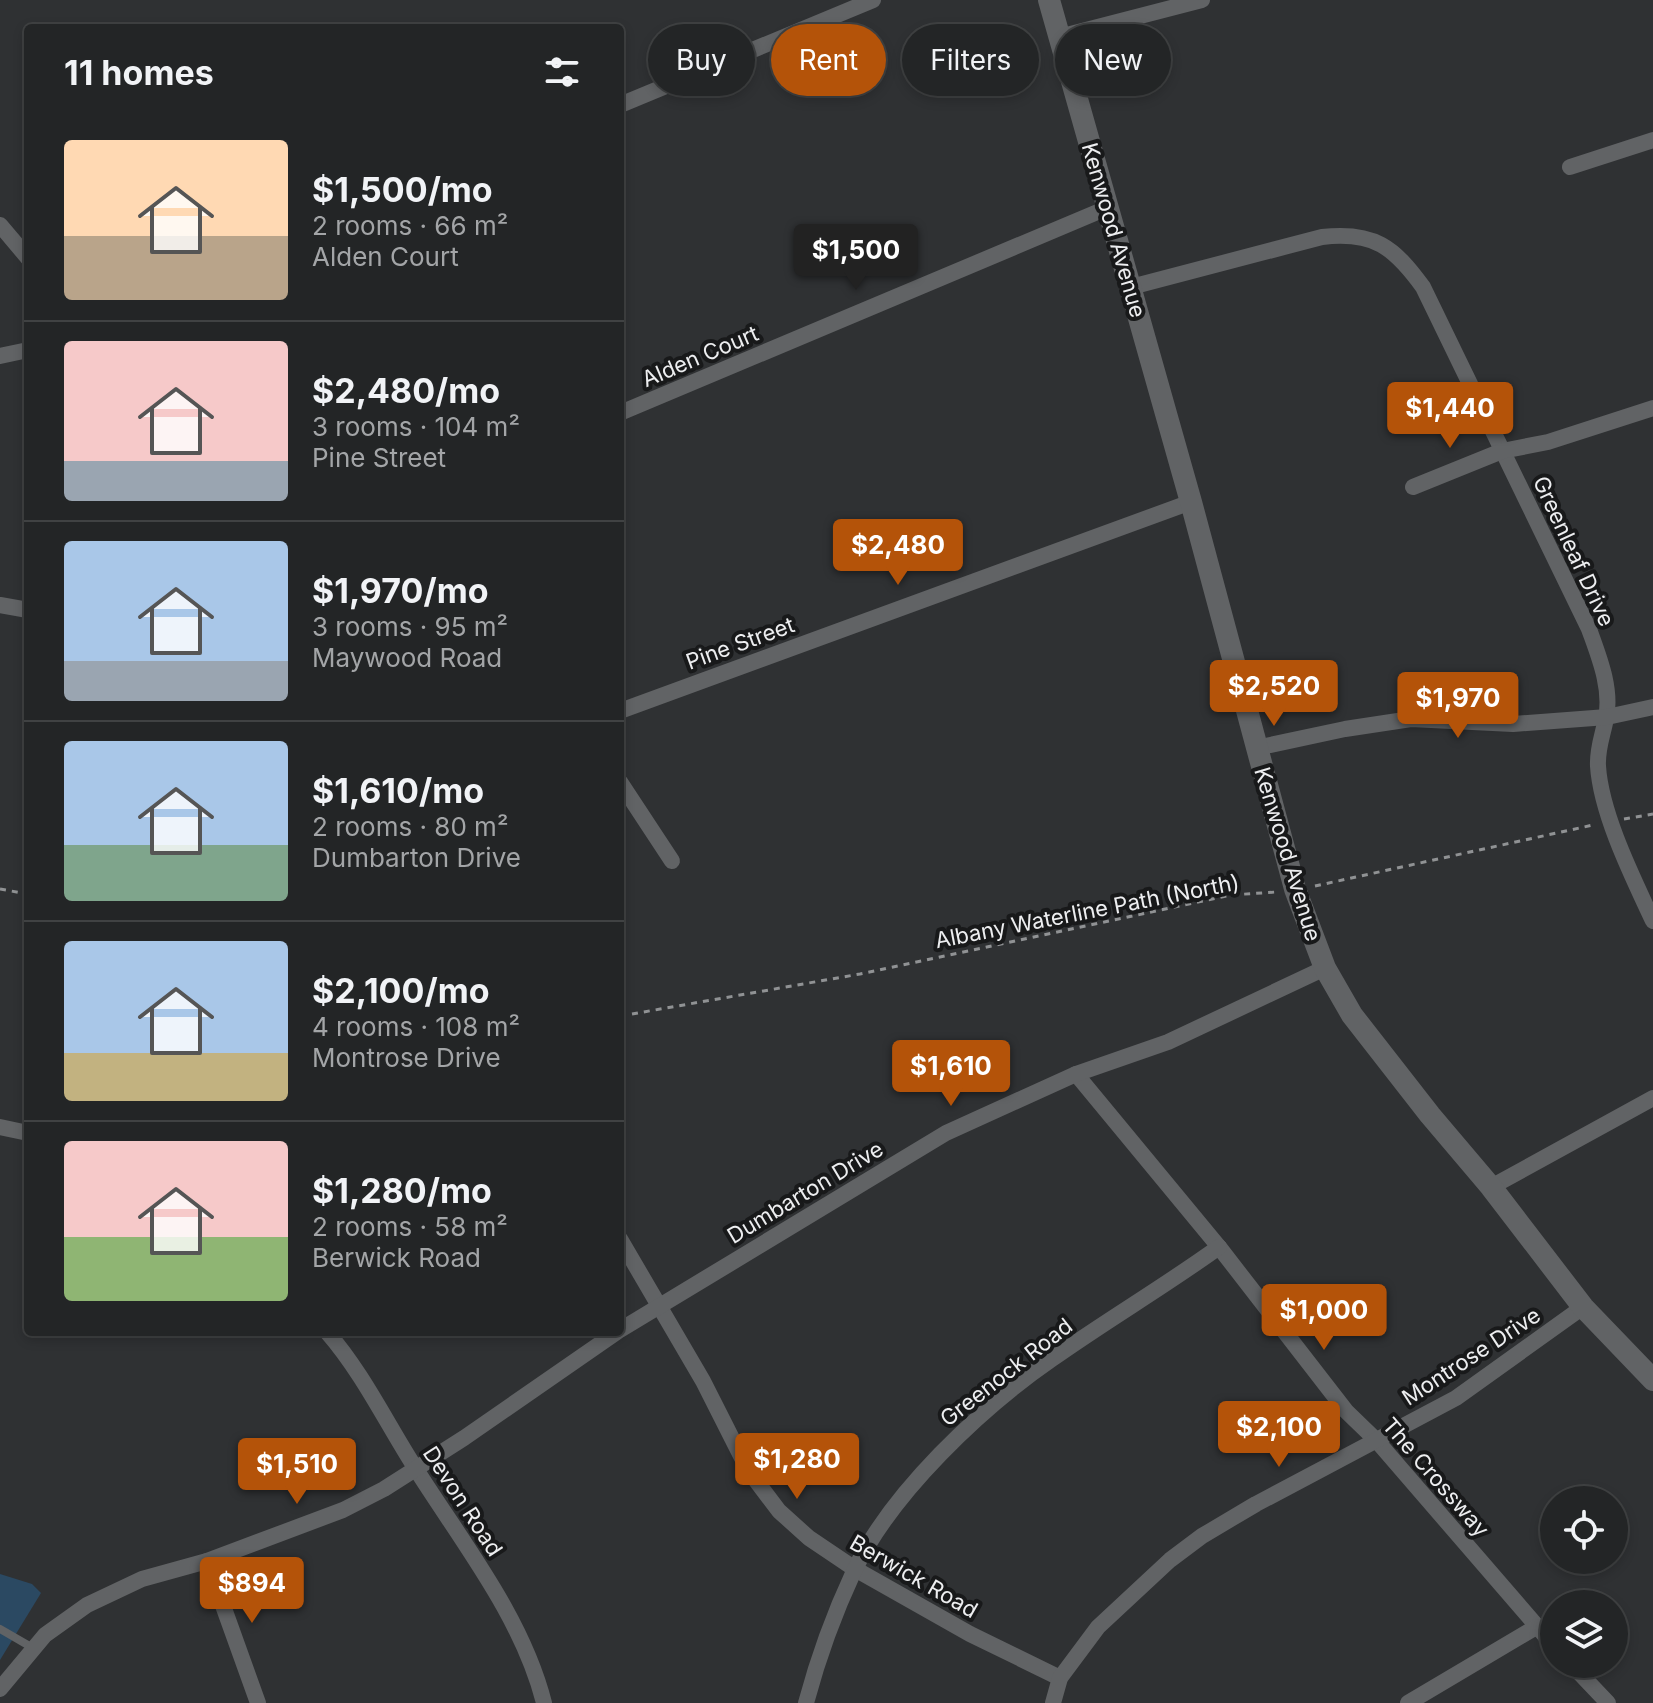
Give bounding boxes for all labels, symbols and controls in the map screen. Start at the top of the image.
chip: Buy [648,24,755,96]
chip: Rent [771,24,886,96]
chip: Filters [902,24,1039,96]
chip: New [1055,24,1171,96]
icon: filters [540,50,584,94]
text: 11 homes [64,52,214,93]
street label: Kenwood Avenue [1077,140,1151,320]
text: $1,500/mo [312,169,493,210]
icon: home [128,172,224,268]
text: 2 rooms · 66 m² [312,210,508,241]
pin: $1,500 [791,224,921,292]
text: $1,500 [812,234,900,265]
text: Alden Court [312,241,459,272]
street label: Alden Court [638,320,762,392]
text: $2,480/mo [312,370,500,411]
icon: home [128,373,224,469]
pin: $1,440 [1385,382,1515,450]
text: $1,440 [1405,392,1495,423]
text: 3 rooms · 104 m² [312,411,520,442]
text: Pine Street [312,442,446,473]
street label: Greenleaf Drive [1528,472,1620,630]
pin: $2,480 [833,519,963,587]
text: $2,480 [851,529,945,560]
text: $1,970/mo [312,570,489,611]
icon: home [128,573,224,669]
text: 3 rooms · 95 m² [312,611,508,642]
street label: Pine Street [682,611,798,675]
text: Maywood Road [312,642,502,673]
pin: $2,520 [1209,660,1339,728]
text: $2,520 [1228,670,1320,701]
pin: $1,970 [1393,672,1523,740]
text: $1,970 [1415,682,1501,713]
street label: Kenwood Avenue [1249,764,1327,944]
text: $1,610/mo [312,770,484,811]
icon: home [128,773,224,869]
text: 2 rooms · 80 m² [312,811,508,842]
text: Dumbarton Drive [312,842,521,873]
street label: Albany Waterline Path (North) [933,869,1241,953]
text: $2,100/mo [312,970,490,1011]
icon: home [128,973,224,1069]
text: 4 rooms · 108 m² [312,1011,520,1042]
pin: $1,610 [886,1040,1016,1108]
text: Montrose Drive [312,1042,501,1073]
text: $1,610 [910,1050,992,1081]
street label: Dumbarton Drive [723,1135,887,1249]
text: $1,280/mo [312,1170,492,1211]
icon: home [128,1173,224,1269]
text: 2 rooms · 58 m² [312,1211,508,1242]
text: Berwick Road [312,1242,481,1273]
pin: $1,000 [1259,1284,1389,1352]
text: $1,000 [1280,1294,1368,1325]
street label: Montrose Drive [1397,1302,1545,1410]
street label: Greenock Road [935,1312,1077,1432]
pin: $2,100 [1214,1401,1344,1469]
text: $2,100 [1236,1411,1322,1442]
street label: The Crossway [1377,1412,1495,1542]
pin: $1,280 [732,1433,862,1501]
pin: $1,510 [232,1438,362,1506]
street label: Devon Road [418,1441,508,1561]
text: $1,280 [753,1443,841,1474]
text: $1,510 [256,1448,338,1479]
map controls [1540,1486,1628,1678]
button: locate [1540,1486,1628,1574]
street label: Berwick Road [846,1529,982,1623]
pin: $894 [205,1557,299,1625]
text: $894 [218,1567,286,1598]
button: layers [1540,1590,1628,1678]

